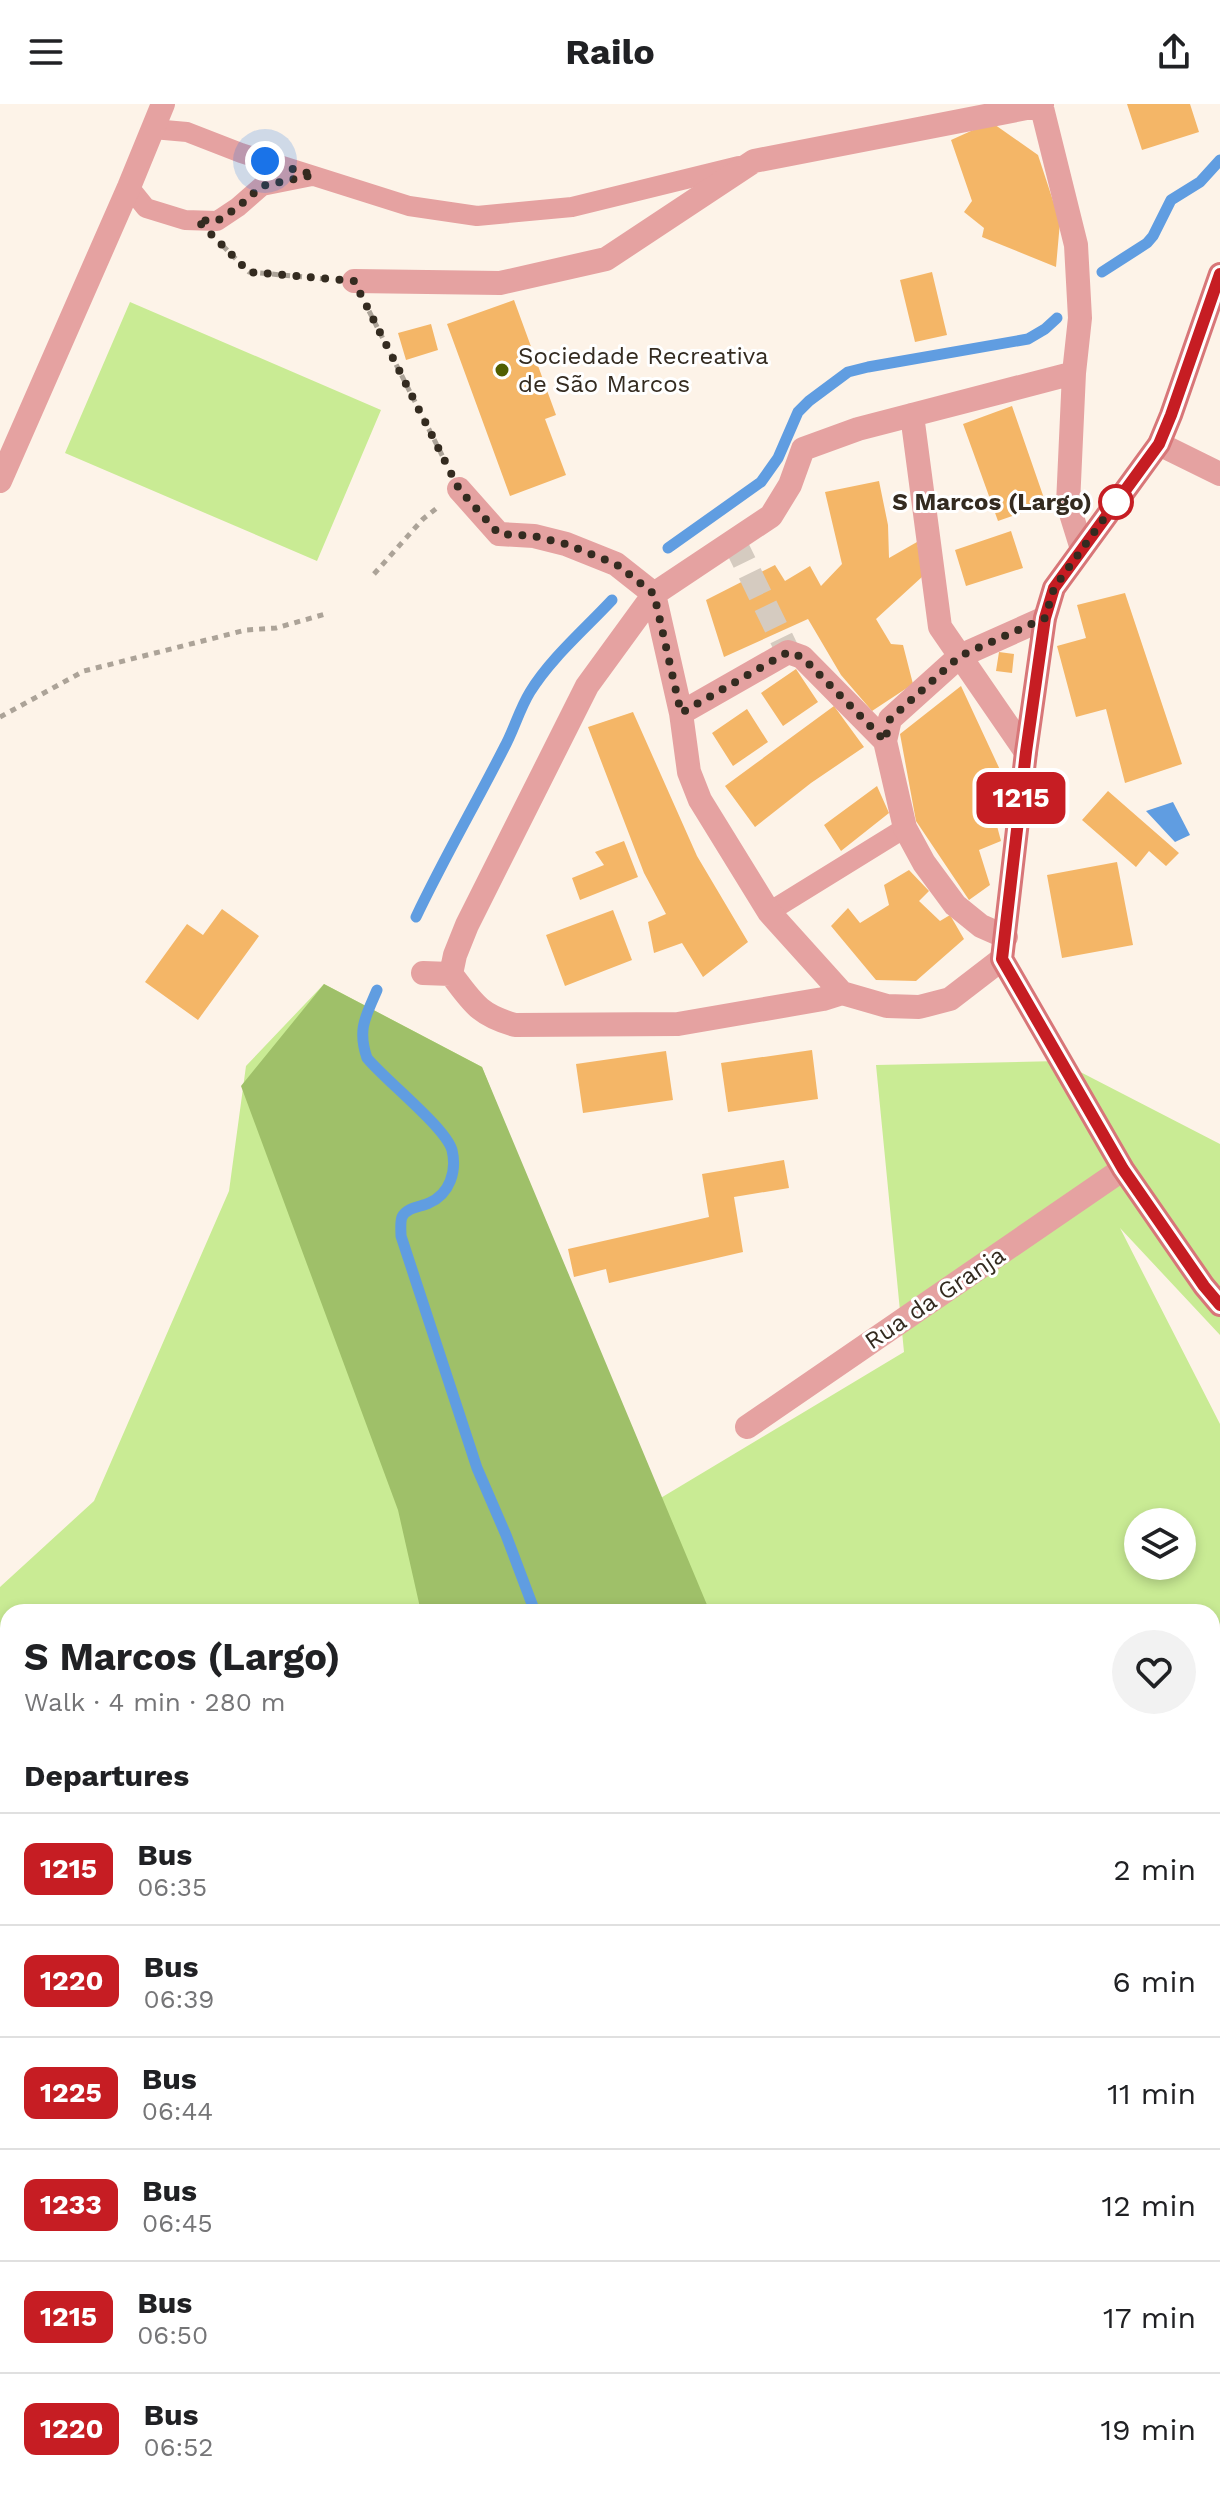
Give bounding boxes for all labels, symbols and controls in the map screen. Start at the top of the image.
icon: menu [24,30,68,74]
icon: share [1152,30,1196,74]
text: Railo [565,31,655,73]
your location [245,141,285,181]
place label: Sociedade Recreativa de São Marcos [518,342,769,398]
marker: Sociedade Recreativa de São Marcos [493,361,511,379]
marker: S Marcos (Largo) [1099,485,1133,519]
place label: S Marcos (Largo) [892,488,1092,516]
line badge: 1215 [965,772,1077,824]
text: 1215 [992,781,1050,814]
street label: Rua da Granja [860,1241,1010,1355]
map controls [1124,1508,1196,1580]
button: layers [1124,1508,1196,1580]
button: heart [1112,1630,1196,1714]
text: S Marcos (Largo) [24,1635,340,1679]
text: Walk · 4 min · 280 m [24,1687,286,1717]
text: Departures [24,1758,189,1793]
text: Bus [137,1837,192,1872]
text: 1215 [40,1852,97,1885]
text: 2 min [1113,1852,1196,1887]
text: 06:35 [137,1872,207,1902]
text: Bus [143,1949,199,1984]
text: 1220 [40,1964,103,1997]
text: 6 min [1112,1964,1196,1999]
text: 06:39 [143,1984,214,2014]
text: Bus [142,2061,197,2096]
text: 1225 [40,2076,102,2109]
text: 11 min [1107,2076,1196,2111]
text: 06:44 [142,2096,213,2126]
text: Bus [142,2173,197,2208]
text: 1233 [40,2188,102,2221]
text: 12 min [1101,2188,1196,2223]
text: 06:45 [142,2208,213,2238]
text: Bus [137,2285,192,2320]
text: 1215 [40,2300,97,2333]
text: 17 min [1103,2300,1196,2335]
text: 06:50 [137,2320,208,2350]
text: Bus [143,2397,199,2432]
text: 1220 [40,2412,103,2445]
text: 19 min [1100,2412,1196,2447]
text: 06:52 [143,2432,213,2462]

